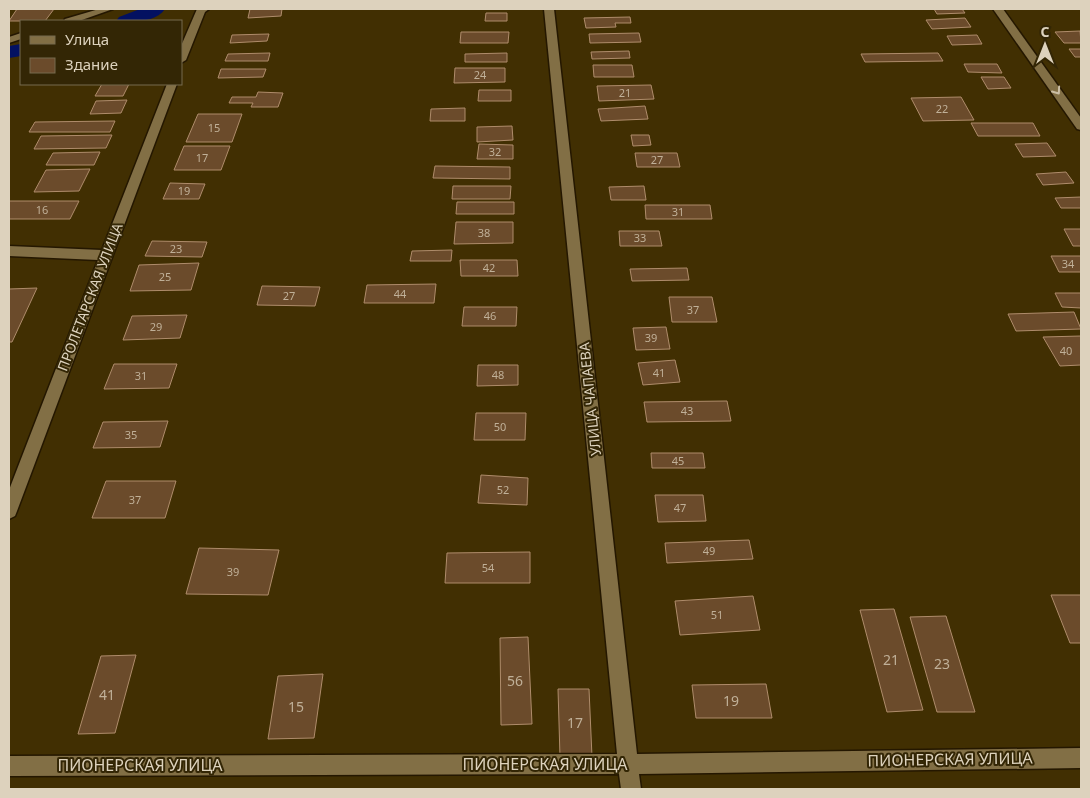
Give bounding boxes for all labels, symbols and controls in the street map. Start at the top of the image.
legend [20,20,182,85]
north arrow [1020,20,1070,70]
text: С [1040,22,1050,41]
text: Улица [65,29,109,49]
text: Здание [65,54,118,74]
house number: 24 [474,67,487,82]
house number: 21 [619,85,631,100]
one-way arrow [1051,86,1060,95]
house number: 22 [936,101,948,116]
house number: 15 [208,120,220,135]
house number: 32 [489,144,501,159]
house number: 17 [196,150,208,165]
house number: 27 [651,152,663,167]
house number: 19 [178,183,190,198]
house number: 16 [36,202,48,217]
house number: 31 [672,204,684,219]
street label: ПРОЛЕТАРСКАЯ УЛИЦА [52,220,127,374]
house number: 38 [478,225,490,240]
house number: 33 [634,230,646,245]
house number: 23 [170,241,182,256]
house number: 34 [1062,256,1075,271]
house number: 42 [483,260,495,275]
house number: 25 [159,269,171,284]
house number: 44 [394,286,407,301]
house number: 27 [283,288,295,303]
house number: 37 [687,302,699,317]
house number: 46 [484,308,496,323]
house number: 29 [150,319,162,334]
house number: 39 [645,330,657,345]
street label: УЛИЦА ЧАПАЕВА [574,341,605,457]
house number: 40 [1060,343,1072,358]
house number: 41 [653,365,665,380]
house number: 48 [492,367,504,382]
house number: 31 [135,368,147,383]
house number: 43 [681,403,693,418]
house number: 50 [494,419,506,434]
house number: 35 [125,427,137,442]
house number: 45 [672,453,684,468]
house number: 52 [497,482,509,497]
house number: 37 [129,492,141,507]
house number: 47 [674,500,686,515]
house number: 49 [703,543,715,558]
house number: 54 [482,560,495,575]
house number: 39 [227,564,239,579]
house number: 51 [711,607,723,622]
house number: 21 [883,650,899,669]
house number: 23 [934,654,950,673]
house number: 56 [507,671,523,690]
house number: 41 [99,685,115,704]
house number: 19 [723,691,739,710]
house number: 15 [288,697,304,716]
house number: 17 [567,713,583,732]
street label: ПИОНЕРСКАЯ УЛИЦА [867,747,1033,771]
street label: ПИОНЕРСКАЯ УЛИЦА [462,753,628,775]
street label: ПИОНЕРСКАЯ УЛИЦА [57,754,223,776]

